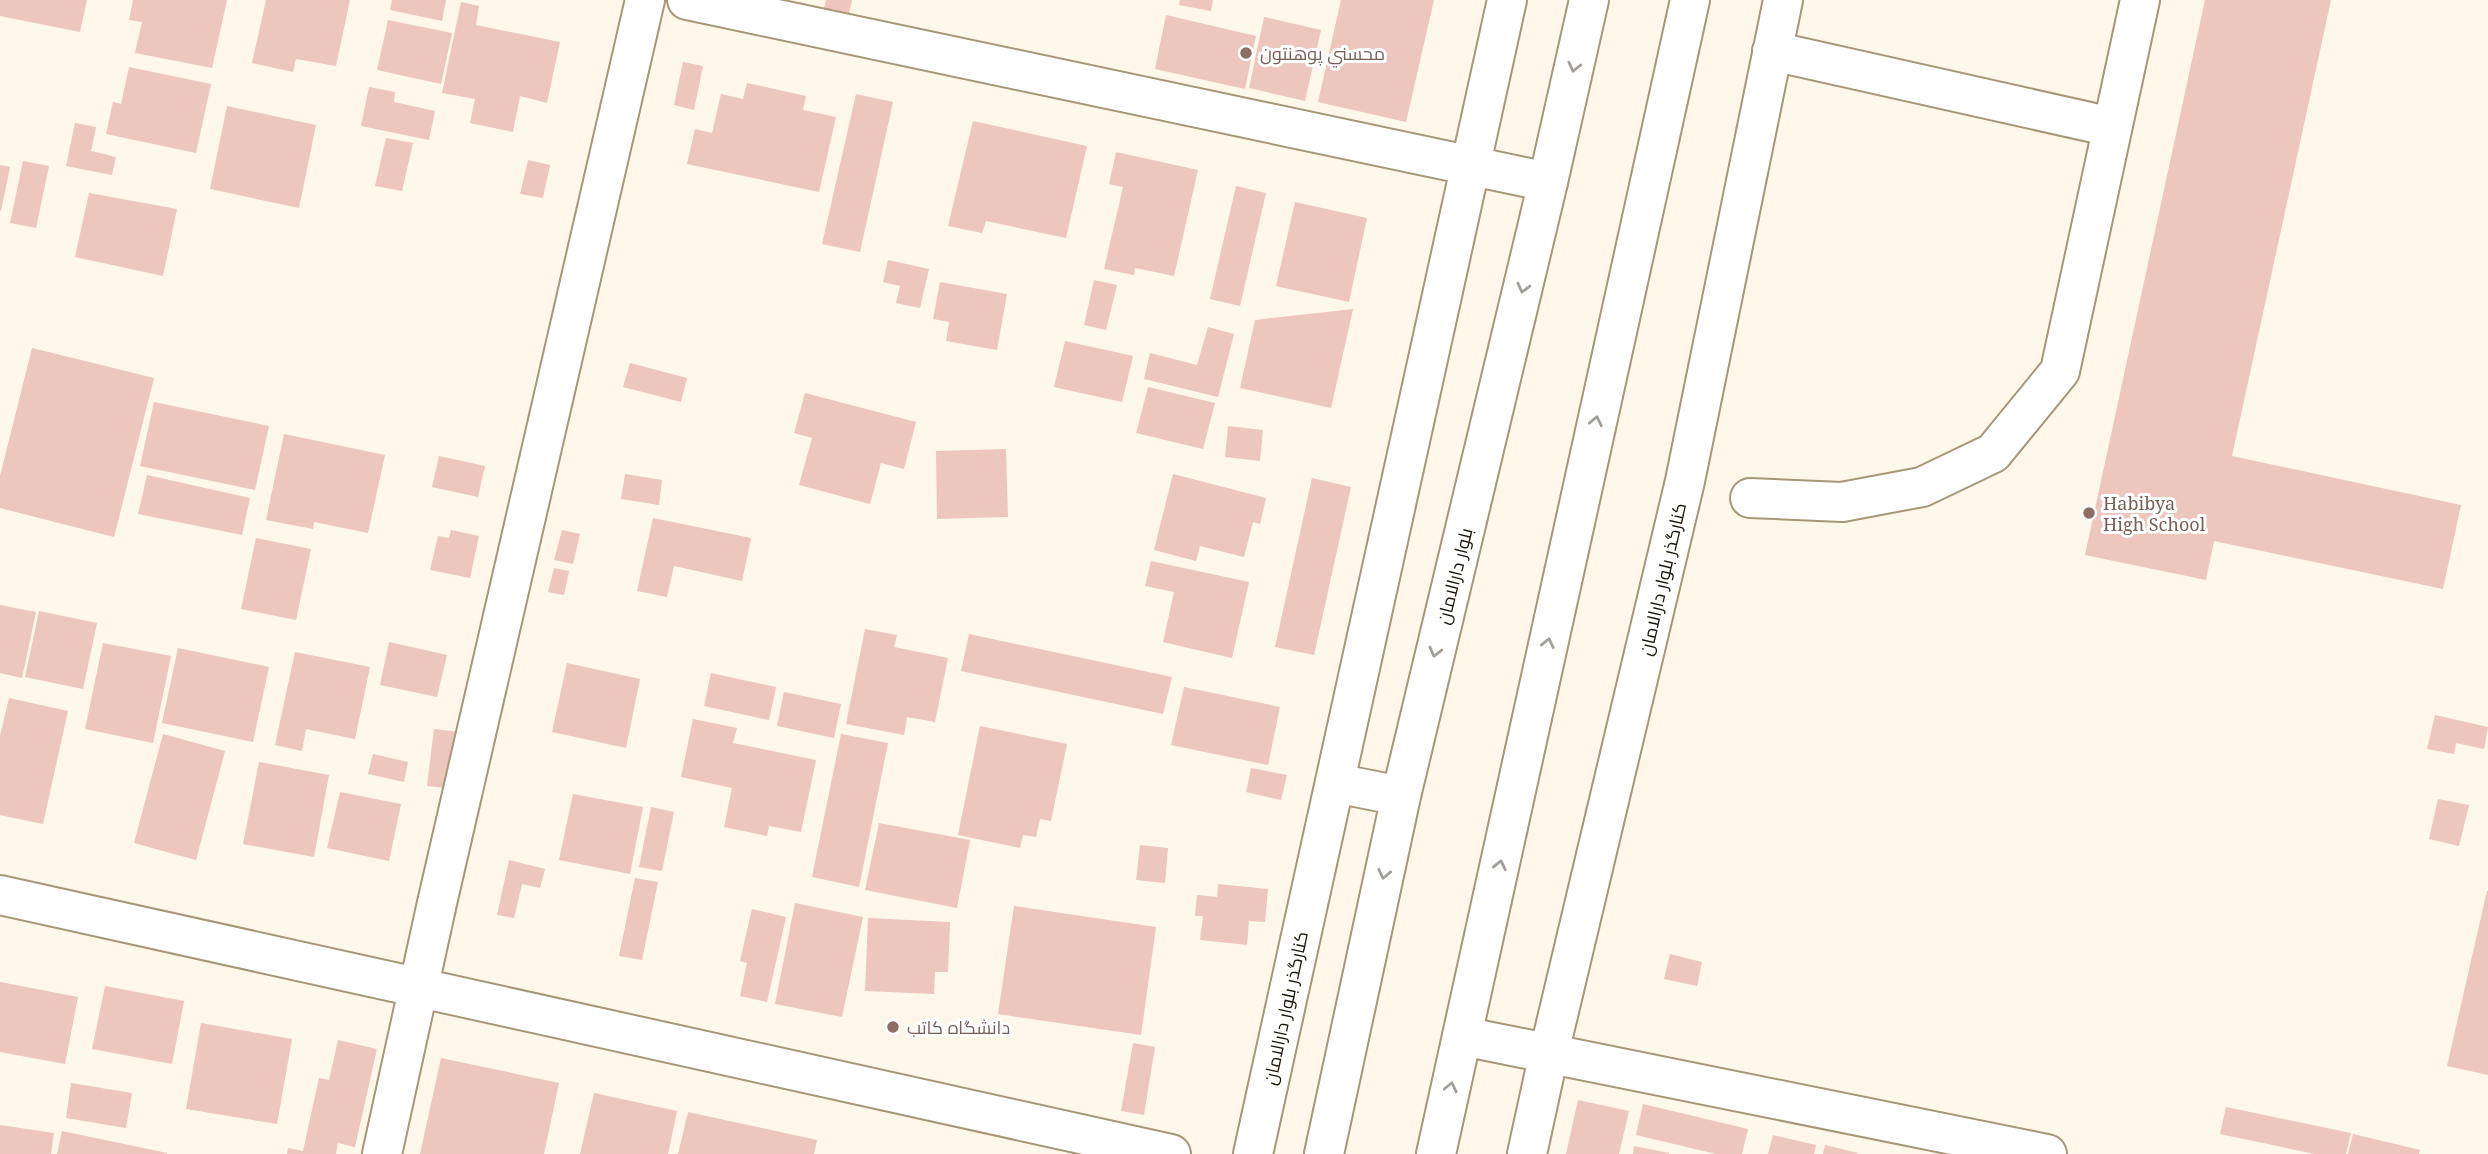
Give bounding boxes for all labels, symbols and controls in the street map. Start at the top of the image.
place label: محسني پوهنتون [1260,41,1385,68]
marker: محسني پوهنتون [1238,45,1254,61]
one-way arrow [1568,61,1582,73]
one-way arrow [1517,282,1531,294]
one-way arrow [1588,415,1603,427]
place label: Habibya High School [2103,491,2206,536]
street label: کنارگذر بلوار دارالامان [1633,500,1691,658]
marker: Habibya High School [2081,505,2097,521]
street label: بلوار دارالامان [1430,525,1478,627]
one-way arrow [1540,637,1554,649]
one-way arrow [1429,646,1443,658]
one-way arrow [1491,859,1506,871]
one-way arrow [1378,868,1392,880]
street label: کنارگذر بلوار دارالامان [1257,929,1313,1087]
place label: دانشگاه کاتب [907,1015,1010,1039]
marker: دانشگاه کاتب [885,1019,901,1035]
one-way arrow [1442,1081,1457,1093]

